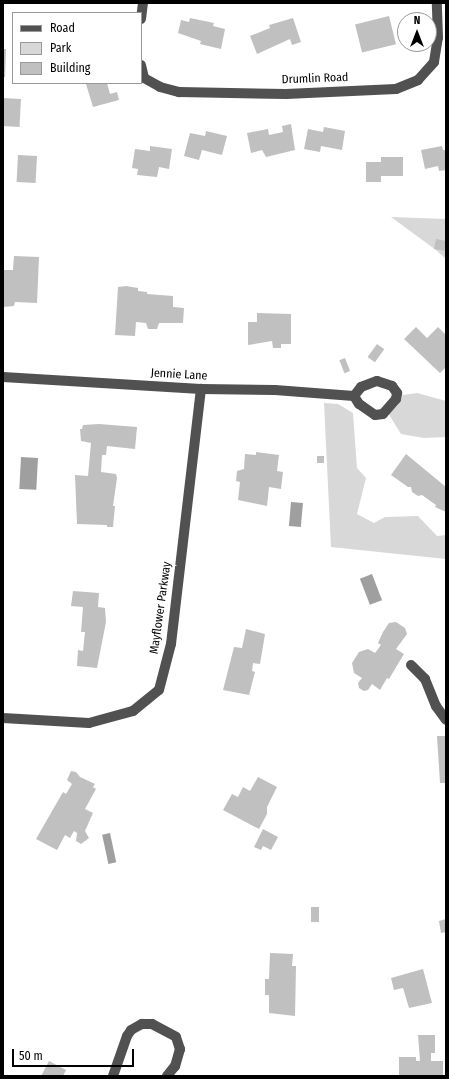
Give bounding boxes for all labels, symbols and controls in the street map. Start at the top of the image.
legend [12,12,142,84]
north arrow [397,12,437,52]
text: N [414,14,420,27]
text: Road [50,21,75,35]
text: Park [50,41,71,55]
text: Building [50,61,90,75]
street label: Drumlin Road [281,71,349,87]
street label: Jennie Lane [150,366,208,384]
street label: Mayflower Parkway [147,561,175,655]
scale bar [14,1041,136,1067]
text: 50 m [19,1049,43,1063]

